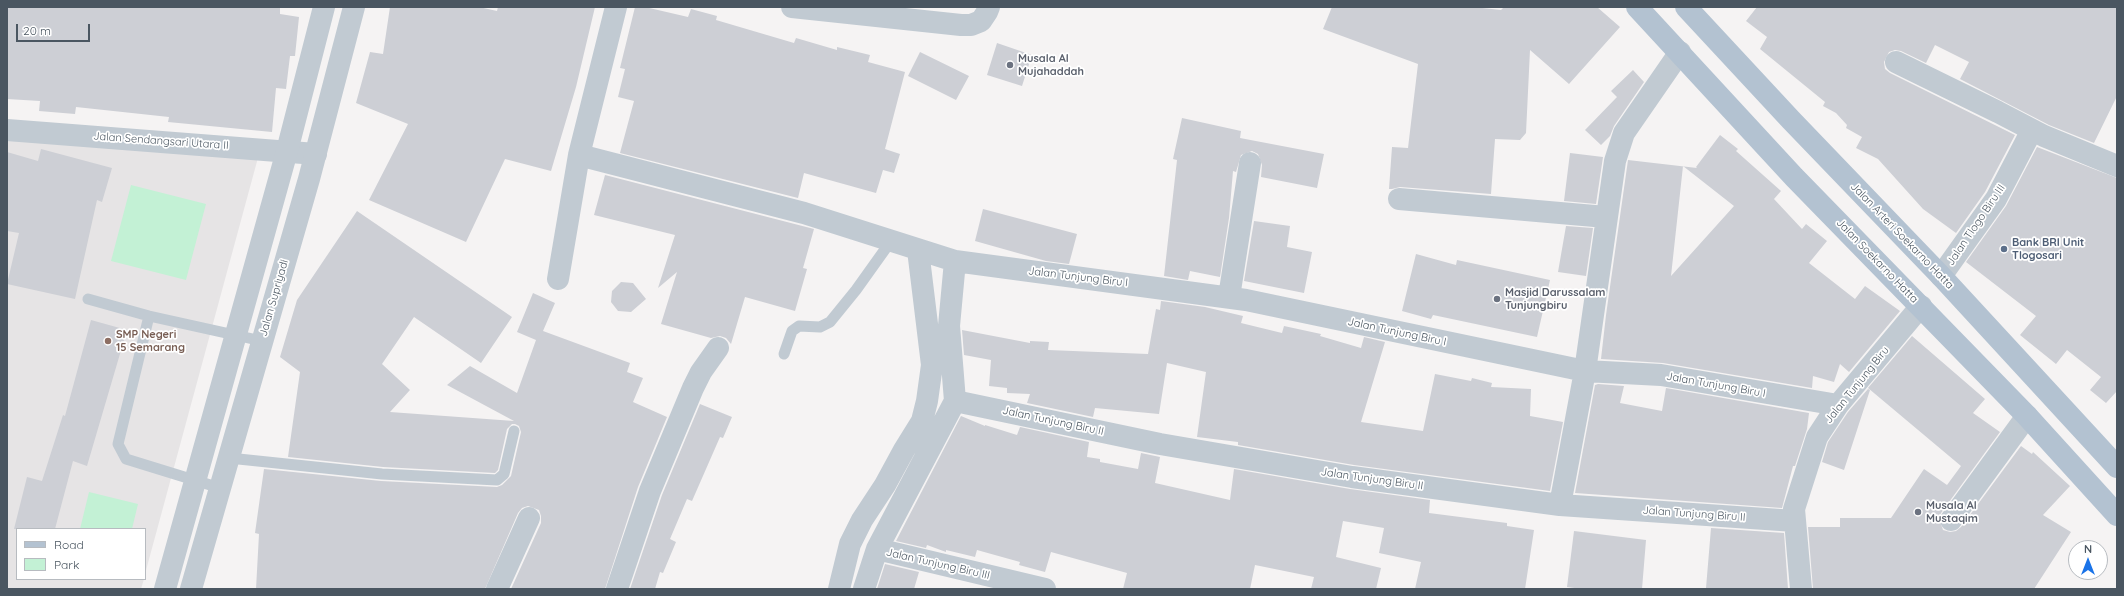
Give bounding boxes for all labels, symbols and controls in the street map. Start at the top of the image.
scale bar [18,16,92,42]
text: 20 m [23,23,51,38]
place label: Musala Al Mujahaddah [1018,52,1084,78]
marker: Musala Al Mujahaddah [1005,60,1015,70]
street label: Jalan Sendangsari Utara II [93,130,229,152]
street label: Jalan Arteri Soekarno Hatta [1848,180,1956,292]
street label: Jalan Tlogo Biru III [1944,182,2008,268]
street label: Jalan Soekarno Hatta [1833,216,1921,306]
place label: Bank BRI Unit Tlogosari [2012,236,2084,262]
marker: Bank BRI Unit Tlogosari [1999,244,2009,254]
street label: Jalan Supriyadi [257,258,291,338]
street label: Jalan Tunjung Biru I [1027,264,1129,290]
place label: Masjid Darussalam Tunjungbiru [1505,286,1605,312]
marker: Masjid Darussalam Tunjungbiru [1492,294,1502,304]
street label: Jalan Tunjung Biru I [1346,315,1448,349]
place label: SMP Negeri 15 Semarang [116,328,185,354]
marker: SMP Negeri 15 Semarang [103,336,113,346]
street label: Jalan Tunjung Biru [1822,344,1892,426]
street label: Jalan Tunjung Biru I [1665,370,1767,400]
street label: Jalan Tunjung Biru II [1001,404,1105,438]
street label: Jalan Tunjung Biru II [1320,465,1424,493]
place label: Musala Al Mustaqim [1926,499,1978,525]
street label: Jalan Tunjung Biru II [1642,504,1746,524]
marker: Musala Al Mustaqim [1913,507,1923,517]
legend [16,528,146,580]
text: Road [54,537,84,552]
north arrow [2068,540,2108,580]
text: N [2084,542,2092,556]
street label: Jalan Tunjung Biru III [885,546,991,582]
text: Park [54,557,79,572]

